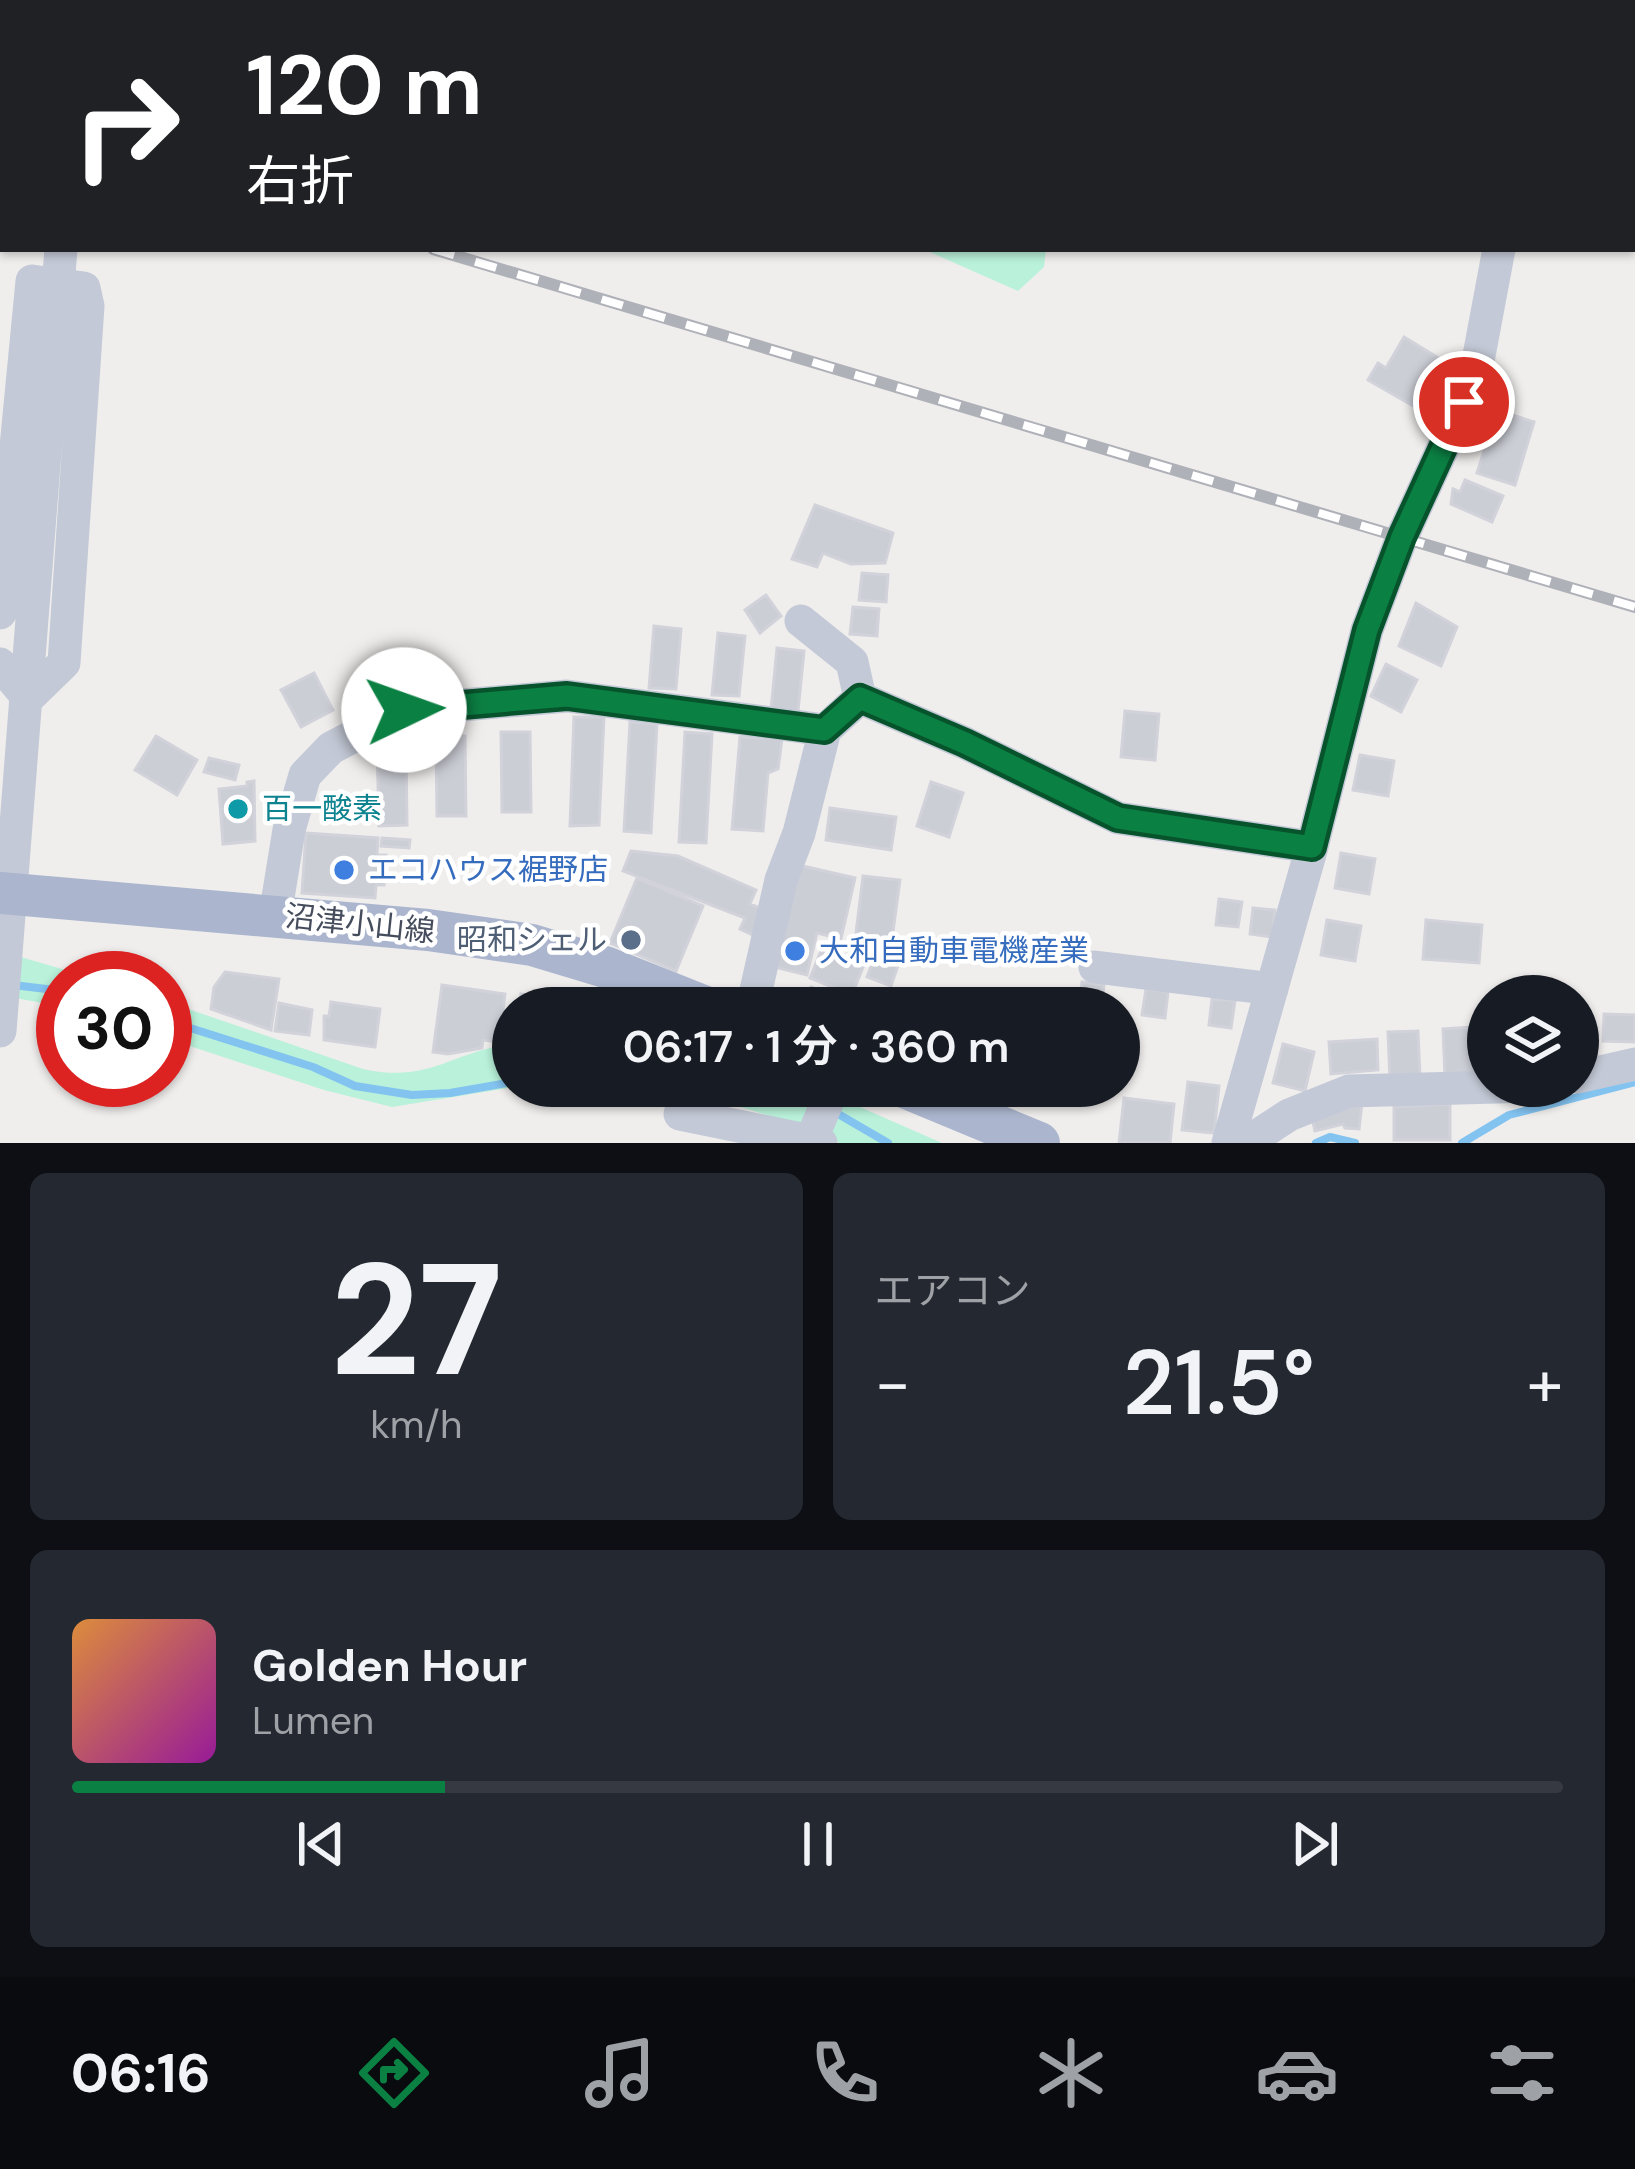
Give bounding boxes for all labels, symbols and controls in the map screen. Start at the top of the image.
text: 120 m [246,31,483,140]
icon: right [48,48,204,204]
text: 右折 [246,146,354,217]
pin [1413,351,1515,453]
icon: arrive [1431,369,1497,435]
position arrow [341,647,467,773]
place label: 百一酸素 [262,789,382,828]
marker: 百一酸素 [225,796,251,822]
place label: エコハウス裾野店 [368,850,608,889]
marker: エコハウス裾野店 [331,857,357,883]
street label: 沼津小山線 [283,896,437,951]
place label: 昭和シェル [457,920,607,959]
marker: 昭和シェル [618,927,644,953]
place label: 大和自動車電機産業 [819,931,1089,970]
marker: 大和自動車電機産業 [782,938,808,964]
speed limit sign: 30 [36,951,192,1107]
map controls [1467,975,1599,1107]
button: layers [1467,975,1599,1107]
text: 06:17 · 1 分 · 360 m [623,1017,1009,1076]
text: 27 [330,1219,503,1422]
text: エアコン [875,1265,1031,1316]
text: 21.5° [1123,1325,1315,1442]
text: − [875,1341,911,1426]
text: + [1527,1341,1563,1426]
text: km/h [370,1399,462,1450]
text: Golden Hour [252,1636,527,1695]
text: Lumen [252,1695,374,1746]
icon: previous [288,1811,354,1877]
icon: pause [785,1811,851,1877]
icon: next [1282,1811,1348,1877]
icon: directions [352,2031,436,2115]
icon: music [578,2031,662,2115]
icon: phone [803,2031,887,2115]
icon: climate [1029,2031,1113,2115]
icon: car [1255,2031,1339,2115]
icon: filters [1480,2031,1564,2115]
text: 06:16 [71,2038,211,2109]

